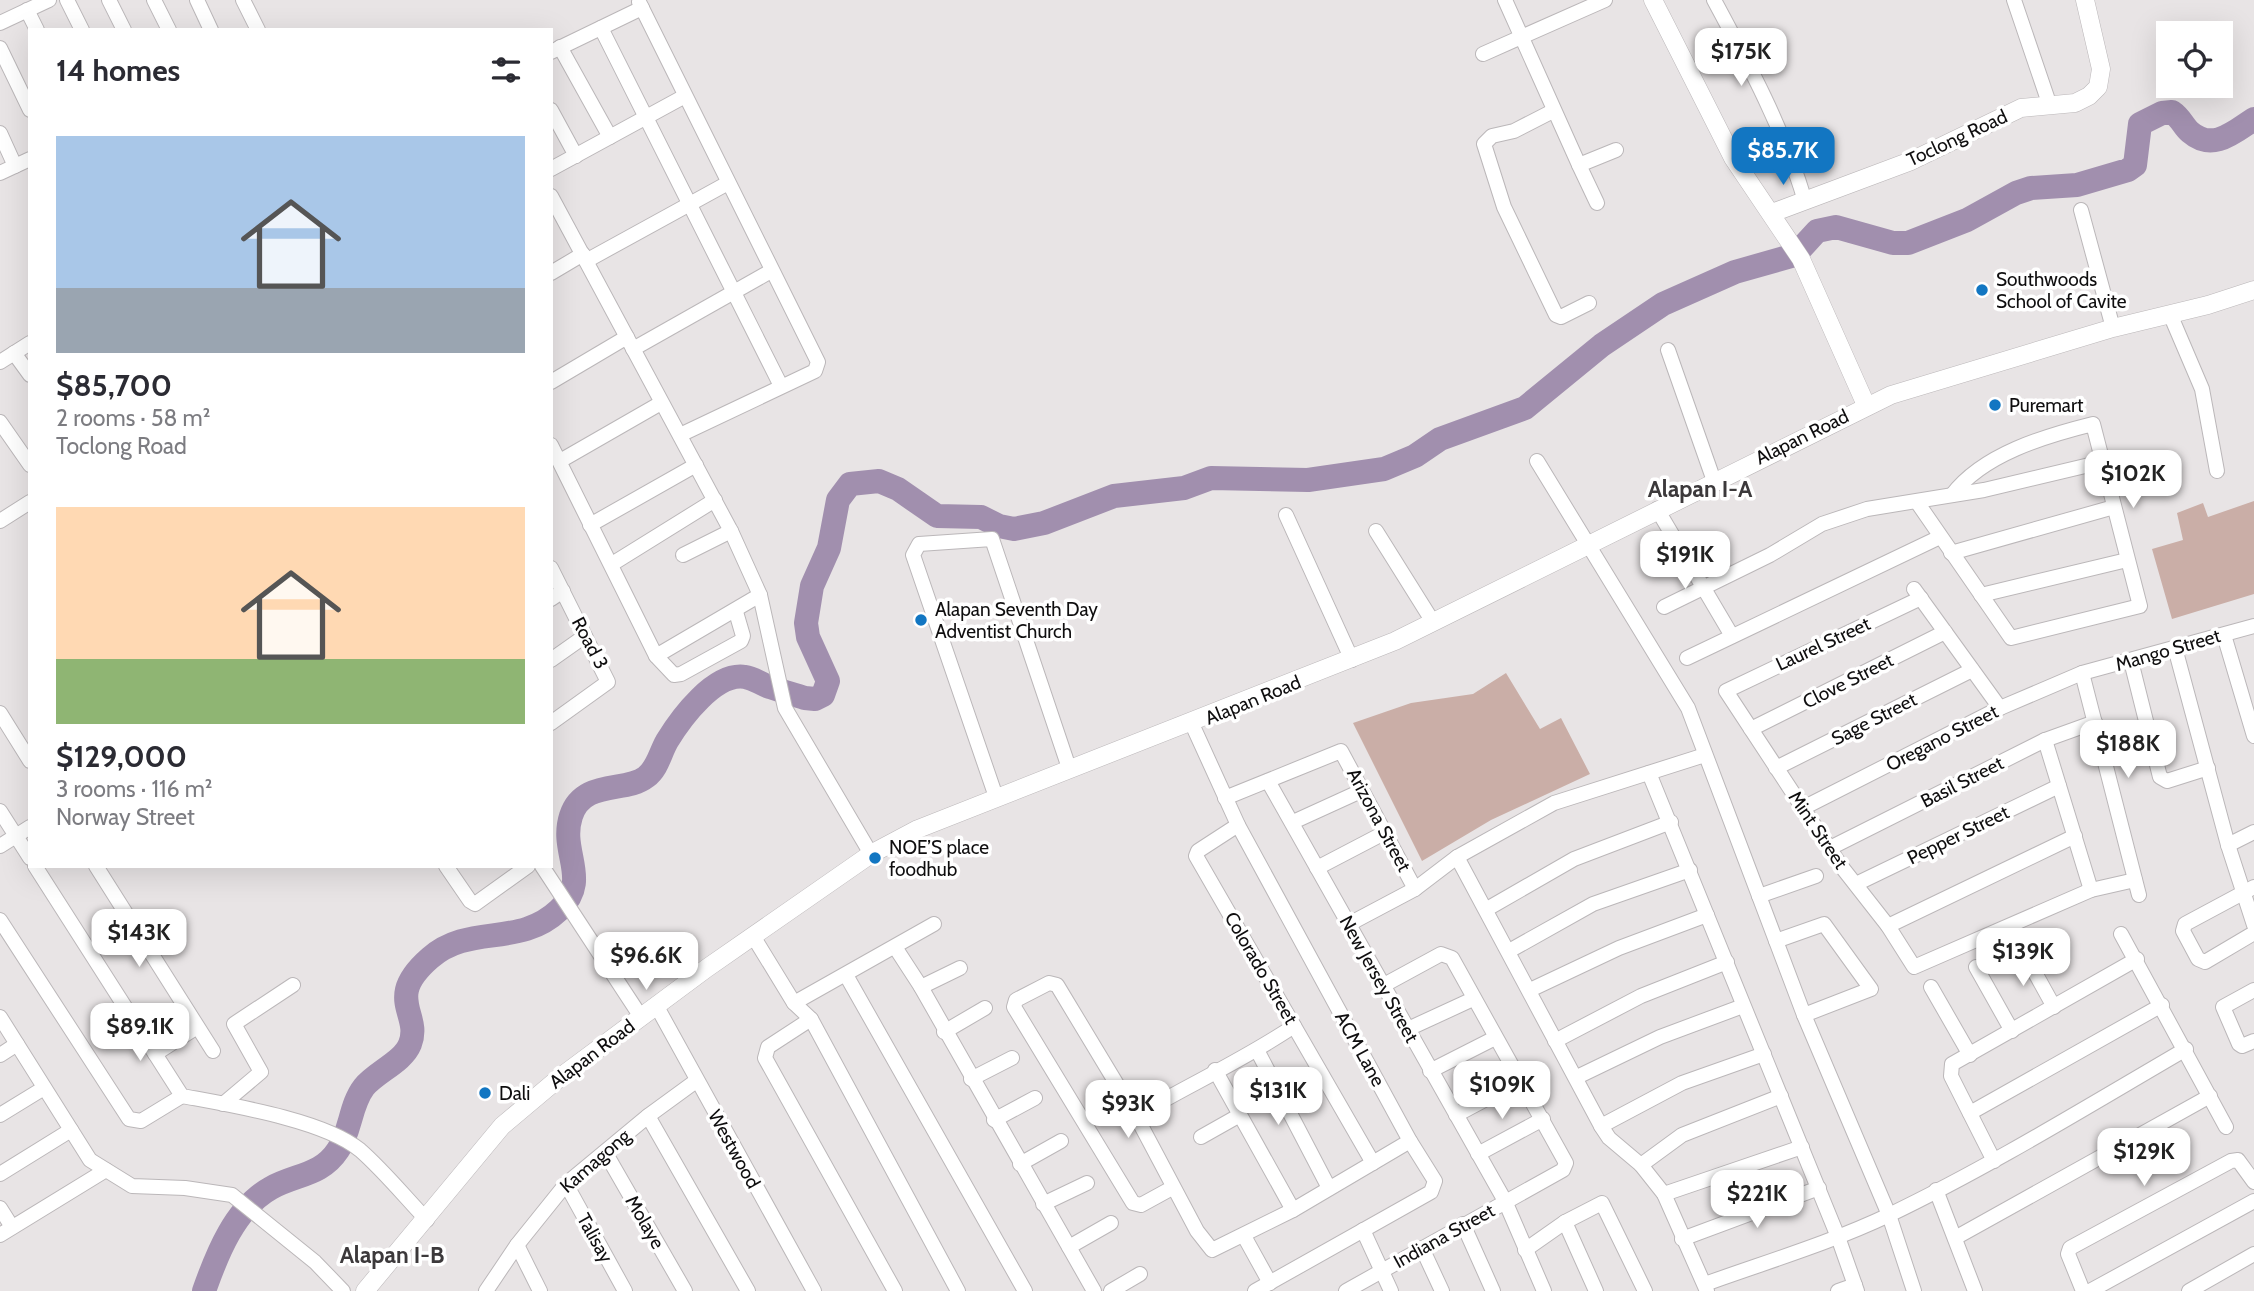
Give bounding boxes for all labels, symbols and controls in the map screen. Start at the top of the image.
map controls [2156,21,2233,98]
button: locate [2156,21,2233,98]
pin: $175K [1692,28,1790,88]
text: $175K [1711,37,1771,65]
icon: filters [487,51,525,89]
text: 14 homes [56,52,180,89]
street label: Toclong Road [1903,105,2011,171]
pin: $85.7K [1726,128,1840,187]
text: $85.7K [1748,136,1818,164]
icon: home [228,181,354,307]
place label: Southwoods School of Cavite [1996,268,2127,313]
marker: Southwoods School of Cavite [1974,282,1990,298]
text: $85,700 [56,367,172,404]
place label: Puremart [2009,394,2084,417]
marker: Puremart [1987,397,2003,413]
text: 2 rooms · 58 m² [56,404,210,432]
street label: Alapan Road [1752,405,1852,469]
text: Toclong Road [56,432,187,460]
pin: $102K [2084,450,2182,510]
text: $102K [2101,459,2165,487]
district label: Alapan I-A [1648,475,1753,503]
pin: $191K [1636,532,1734,591]
text: $191K [1656,540,1714,568]
icon: home [228,552,354,678]
place label: Alapan Seventh Day Adventist Church [935,598,1098,643]
marker: Alapan Seventh Day Adventist Church [913,612,929,628]
street label: Laurel Street [1772,612,1874,676]
street label: Road 3 [567,613,613,673]
street label: Mango Street [2113,624,2224,676]
street label: Clove Street [1799,648,1898,714]
street label: Alapan Road [1202,670,1304,730]
street label: Sage Street [1828,687,1921,750]
street label: Oregano Street [1882,700,2002,776]
pin: $188K [2079,720,2177,780]
text: $188K [2096,729,2160,757]
text: $129,000 [56,738,187,775]
street label: Basil Street [1917,751,2008,813]
street label: Arizona Street [1342,764,1416,876]
text: 3 rooms · 116 m² [56,775,212,803]
street label: Mint Street [1784,787,1853,874]
street label: Pepper Street [1903,800,2013,870]
text: Norway Street [56,803,195,831]
place label: NOE’S place foodhub [889,836,989,881]
marker: NOE’S place foodhub [867,850,883,866]
street label: Colorado Street [1220,908,1303,1029]
pin: $143K [90,909,188,969]
street label: New Jersey Street [1335,912,1424,1047]
text: $143K [108,918,170,946]
pin: $139K [1974,928,2072,988]
pin: $96.6K [589,932,703,992]
text: $139K [1992,937,2054,965]
text: $96.6K [610,941,682,969]
pin: $89.1K [83,1004,197,1063]
street label: ACM Lane [1330,1008,1390,1091]
text: $89.1K [106,1012,174,1040]
street label: Alapan Road [545,1014,639,1094]
pin: $109K [1453,1062,1551,1121]
pin: $131K [1229,1068,1327,1127]
text: $109K [1469,1070,1535,1098]
text: $131K [1249,1076,1307,1104]
pin: $93K [1087,1080,1169,1140]
place label: Dali [499,1082,530,1105]
marker: Dali [477,1085,493,1101]
text: $93K [1101,1089,1155,1117]
street label: Westwood [703,1106,765,1192]
street label: Kamagong [555,1124,635,1198]
pin: $129K [2095,1128,2193,1188]
text: $129K [2113,1137,2175,1165]
pin: $221K [1708,1170,1806,1230]
text: $221K [1727,1179,1787,1207]
street label: Molaye [621,1191,670,1253]
street label: Indiana Street [1390,1199,1499,1273]
street label: Talisay [572,1209,618,1267]
district label: Alapan I-B [340,1241,444,1269]

